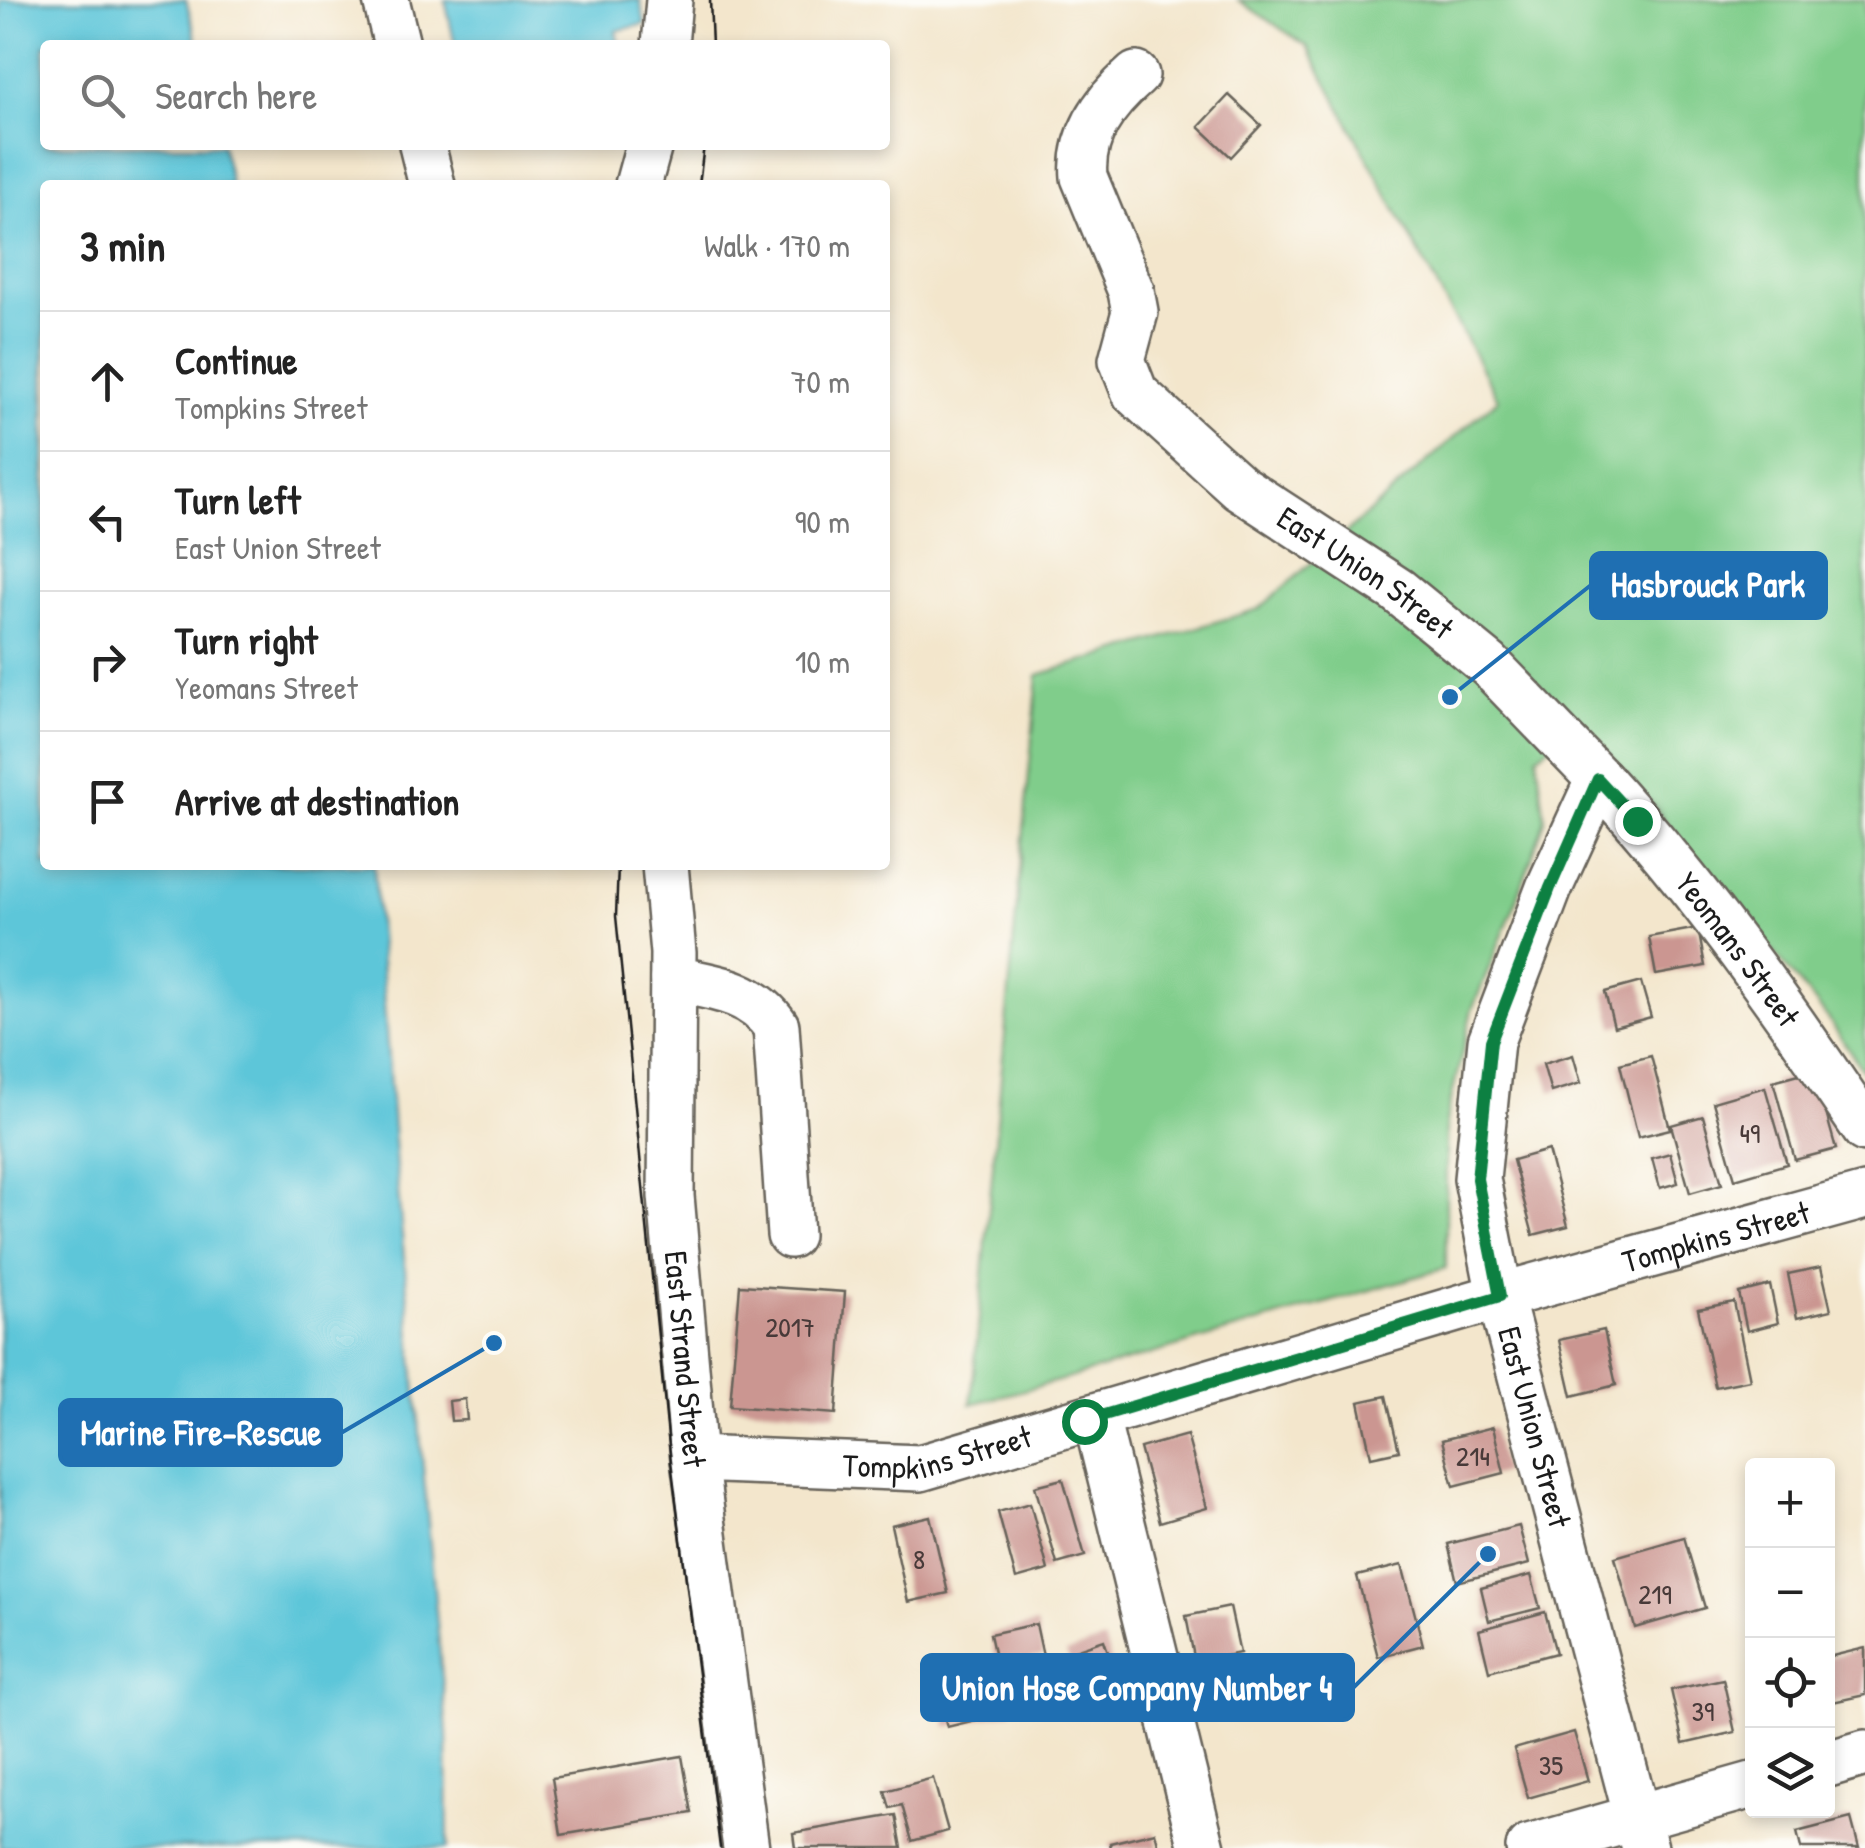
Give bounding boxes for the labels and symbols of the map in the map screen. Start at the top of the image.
street label: East Union Street [1269,496,1464,649]
callout: Hasbrouck Park [1591,553,1826,618]
text: Hasbrouck Park [1611,561,1806,608]
route end [1615,799,1661,845]
street label: Yeomans Street [1666,863,1811,1036]
house number: 49 [1740,1114,1760,1152]
street label: Tompkins Street [1617,1190,1815,1283]
street label: East Strand Street [655,1249,717,1471]
house number: 2017 [765,1308,815,1346]
street label: East Union Street [1488,1322,1582,1533]
route start [1062,1399,1108,1445]
callout: Marine Fire-Rescue [60,1400,341,1465]
text: Marine Fire-Rescue [81,1409,322,1456]
street label: Tompkins Street [842,1414,1037,1489]
house number: 214 [1456,1437,1490,1475]
house number: 8 [913,1540,925,1578]
house number: 219 [1638,1575,1672,1613]
callout: Union Hose Company Number 4 [922,1655,1353,1720]
text: Union Hose Company Number 4 [942,1664,1332,1712]
house number: 39 [1692,1692,1714,1730]
house number: 35 [1539,1746,1563,1784]

